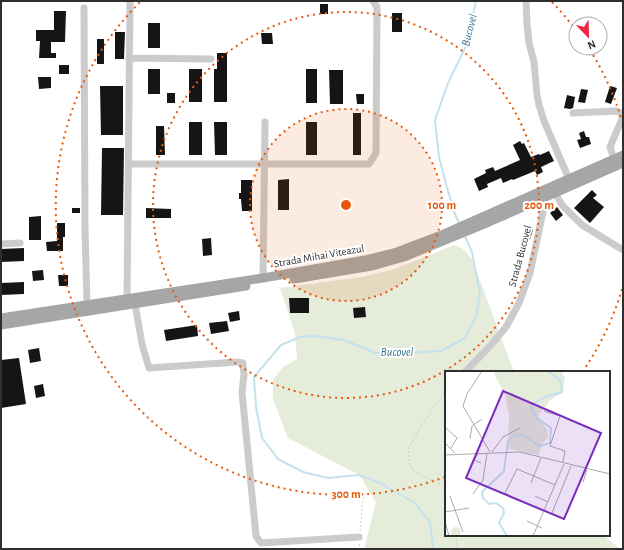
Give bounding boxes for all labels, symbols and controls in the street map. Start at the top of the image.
water label: Bucovel [459,13,479,47]
north arrow [568,16,608,56]
text: N [586,38,597,51]
centre of rings [339,198,353,212]
text: 100 m [428,199,456,211]
text: 200 m [524,199,554,211]
street label: Strada Bucovel [507,224,533,288]
street label: Strada Mihai Viteazul [273,243,365,269]
water label: Bucovel [381,346,413,358]
inset map [445,371,610,536]
text: 300 m [331,488,361,500]

